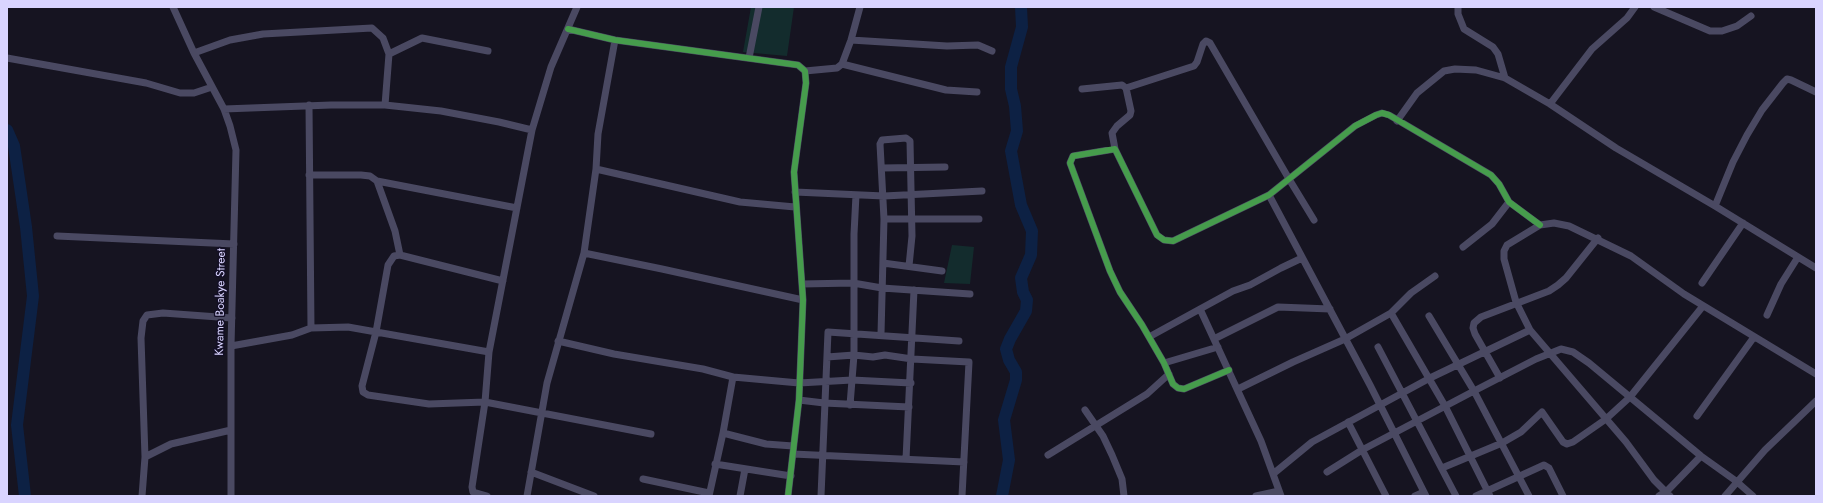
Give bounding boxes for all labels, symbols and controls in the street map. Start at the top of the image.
street label: Kwame Boakye Street [213,248,229,356]

